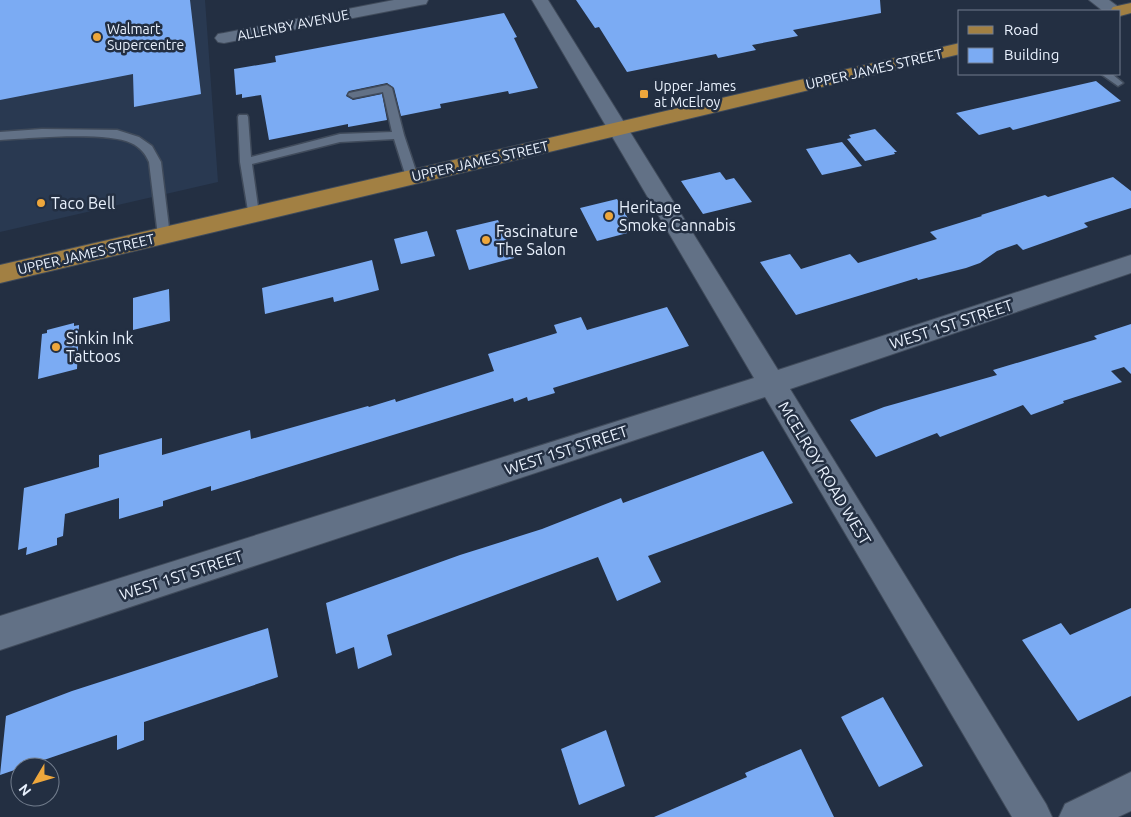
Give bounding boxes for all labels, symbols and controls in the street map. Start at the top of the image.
street label: ALLENBY AVENUE [236,6,350,44]
legend [958,10,1121,75]
place label: Walmart Supercentre [107,21,184,53]
text: Road [1004,21,1039,38]
marker: Walmart Supercentre [91,31,103,43]
street label: UPPER JAMES STREET [804,45,944,93]
text: Building [1004,46,1059,63]
place label: Upper James at McElroy [654,78,736,110]
marker: Upper James at McElroy [638,88,650,100]
street label: UPPER JAMES STREET [410,137,550,185]
place label: Taco Bell [51,194,115,212]
marker: Taco Bell [35,197,47,209]
place label: Heritage Smoke Cannabis [619,198,736,234]
marker: Heritage Smoke Cannabis [603,210,615,222]
place label: Fascinature The Salon [496,222,578,258]
street label: UPPER JAMES STREET [16,230,156,278]
marker: Fascinature The Salon [480,234,492,246]
street label: WEST 1ST STREET [887,296,1015,352]
place label: Sinkin Ink Tattoos [66,329,134,365]
marker: Sinkin Ink Tattoos [50,341,62,353]
street label: MCELROY ROAD WEST [775,398,875,548]
street label: WEST 1ST STREET [502,422,630,478]
street label: WEST 1ST STREET [117,547,245,603]
north arrow [10,757,60,807]
text: N [15,781,34,799]

